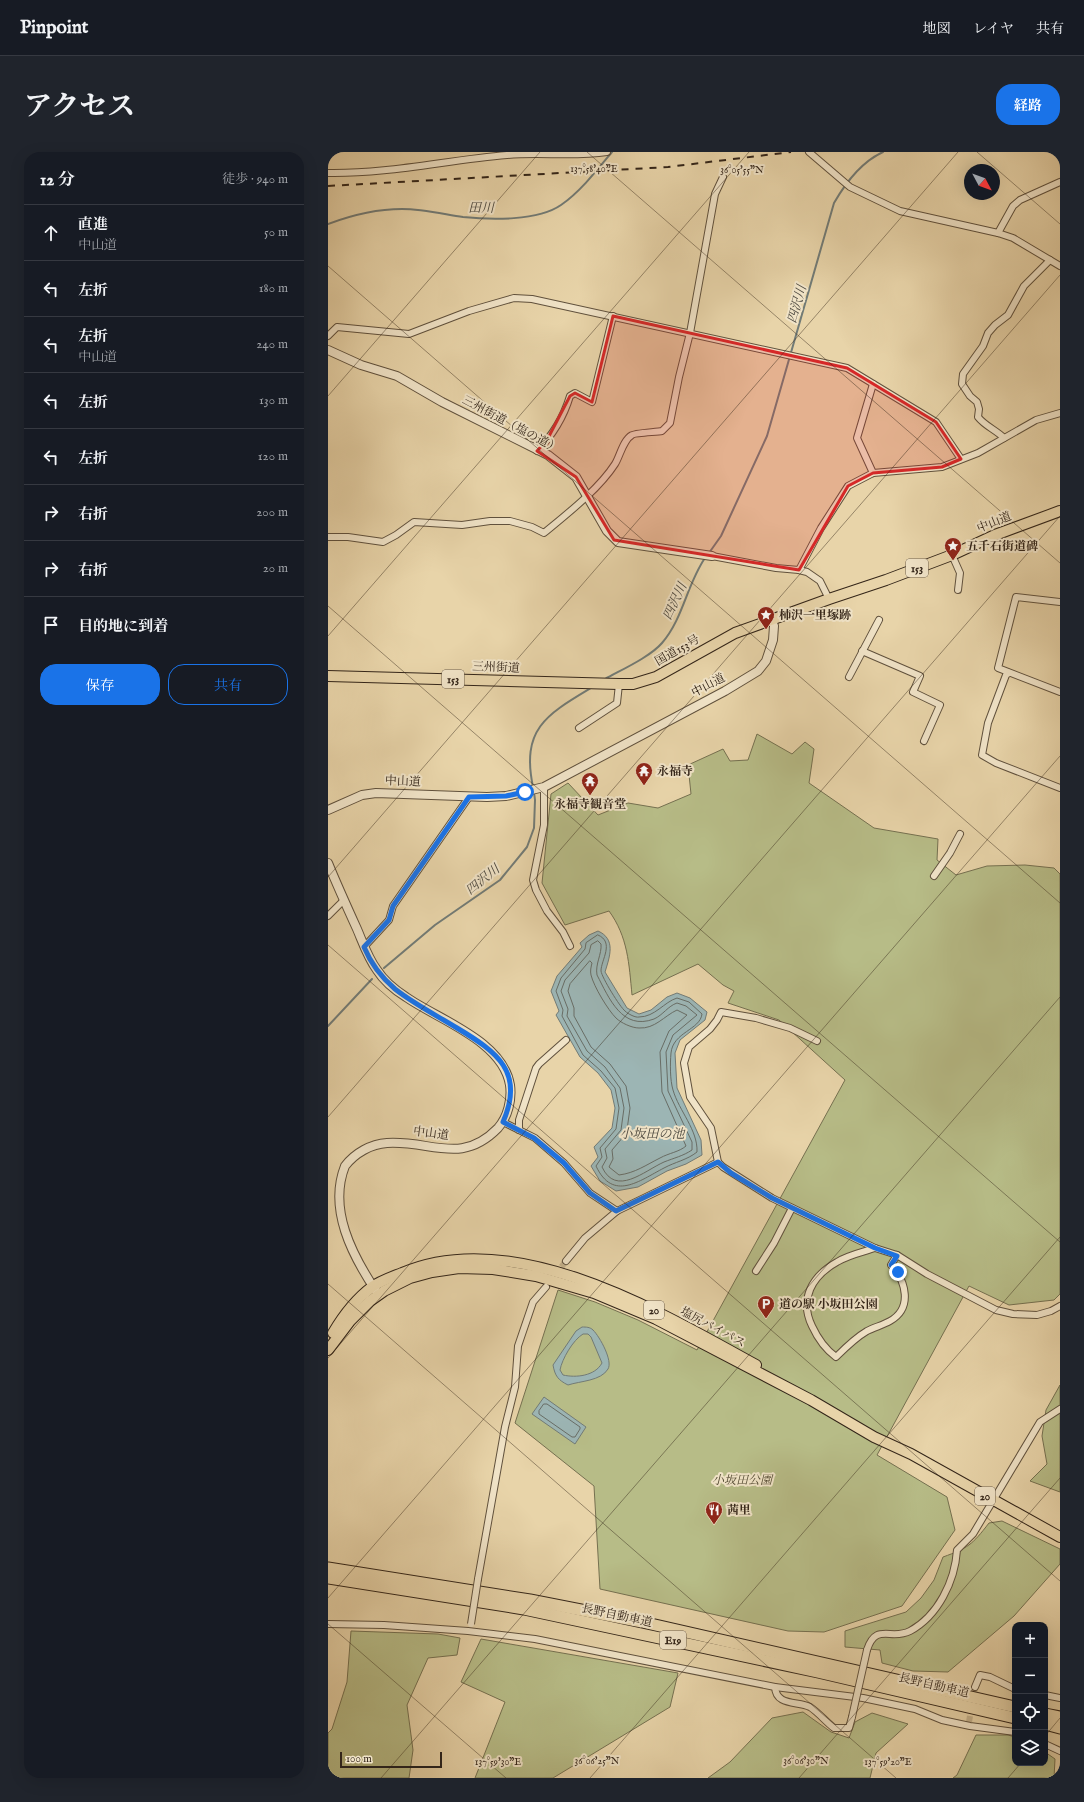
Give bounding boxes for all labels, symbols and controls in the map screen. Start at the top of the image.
text: Pinpoint [20,16,88,40]
text: 地図 [923,20,951,38]
text: レイヤ [973,20,1014,38]
text: 共有 [1036,20,1064,38]
button: 経路 [996,84,1060,125]
text: アクセス [24,90,135,125]
text: 137°58'40"E [570,163,618,176]
text: 36°05'55"N [720,164,764,177]
north arrow [964,164,1000,200]
text: 12 分 [40,170,75,191]
text: 徒歩 · 940 m [222,171,288,188]
water label: 田川 [468,200,496,217]
text: 直進 [78,215,108,234]
icon: ahead [40,222,62,244]
text: 50 m [264,224,288,241]
text: 中山道 [78,237,117,254]
icon: left [40,278,62,300]
text: 180 m [259,280,288,297]
text: 左折 [78,281,108,300]
water label: 四沢川 [784,281,812,326]
text: 左折 [78,327,108,346]
icon: left [40,334,62,356]
text: 240 m [256,336,288,353]
text: 中山道 [78,349,117,366]
icon: left [40,390,62,412]
text: 130 m [259,392,288,409]
street label: 三州街道（塩の道） [460,392,562,456]
text: 左折 [78,393,108,412]
icon: left [40,446,62,468]
text: 120 m [258,448,288,465]
text: 左折 [78,449,108,468]
icon: right [40,502,62,524]
text: 200 m [256,504,288,521]
text: 右折 [78,505,108,524]
street label: 中山道 [975,509,1014,536]
place icon: 五千石街道碑 [943,536,963,561]
place label: 五千石街道碑 [966,539,1038,554]
icon: right [40,558,62,580]
road number: 153 [906,559,928,577]
text: 20 m [263,560,288,577]
text: 右折 [78,561,108,580]
water label: 四沢川 [659,579,692,623]
place icon: 柿沢一里塚跡 [756,605,776,630]
place label: 柿沢一里塚跡 [779,608,851,623]
icon: arrive [40,614,62,636]
text: 目的地に到着 [78,617,168,636]
street label: 国道153号 [652,632,702,669]
street label: 三州街道 [472,659,520,676]
button: 保存 [40,664,160,705]
button: 共有 [168,664,288,705]
road number: 153 [442,670,464,688]
street label: 中山道 [689,670,728,701]
temple icon: 永福寺 [634,761,654,786]
place label: 永福寺 [657,764,693,779]
temple icon: 永福寺観音堂 [580,771,600,796]
street label: 中山道 [385,773,421,790]
route start [516,783,534,801]
place label: 永福寺観音堂 [554,797,626,812]
water label: 四沢川 [462,860,505,899]
street label: 中山道 [412,1124,450,1143]
water label: 小坂田の池 [619,1126,686,1143]
route end [889,1263,907,1281]
parking icon: 道の駅 小坂田公園 [756,1294,776,1319]
place label: 道の駅 小坂田公園 [779,1297,878,1312]
road number: 20 [644,1301,664,1319]
street label: 塩尻バイパス [678,1304,748,1351]
park label: 小坂田公園 [712,1473,774,1488]
road number: 20 [975,1487,995,1505]
restaurant icon: 茜里 [704,1500,724,1525]
place label: 茜里 [727,1503,751,1518]
street label: 長野自動車道 [580,1601,654,1630]
map controls [1012,1622,1048,1766]
button: + [1012,1622,1048,1658]
road number: E19 [660,1631,686,1649]
button: − [1012,1658,1048,1694]
street label: 長野自動車道 [897,1670,971,1701]
button: locate [1012,1694,1048,1730]
button: layers [1012,1730,1048,1766]
scale bar [340,1750,442,1769]
text: 100 m [346,1752,372,1766]
text: 36°06'25"N [575,1755,620,1768]
text: 36°06'30"N [783,1755,829,1768]
text: 137°59'30"E [475,1756,521,1769]
text: 137°59'20"E [864,1756,912,1769]

